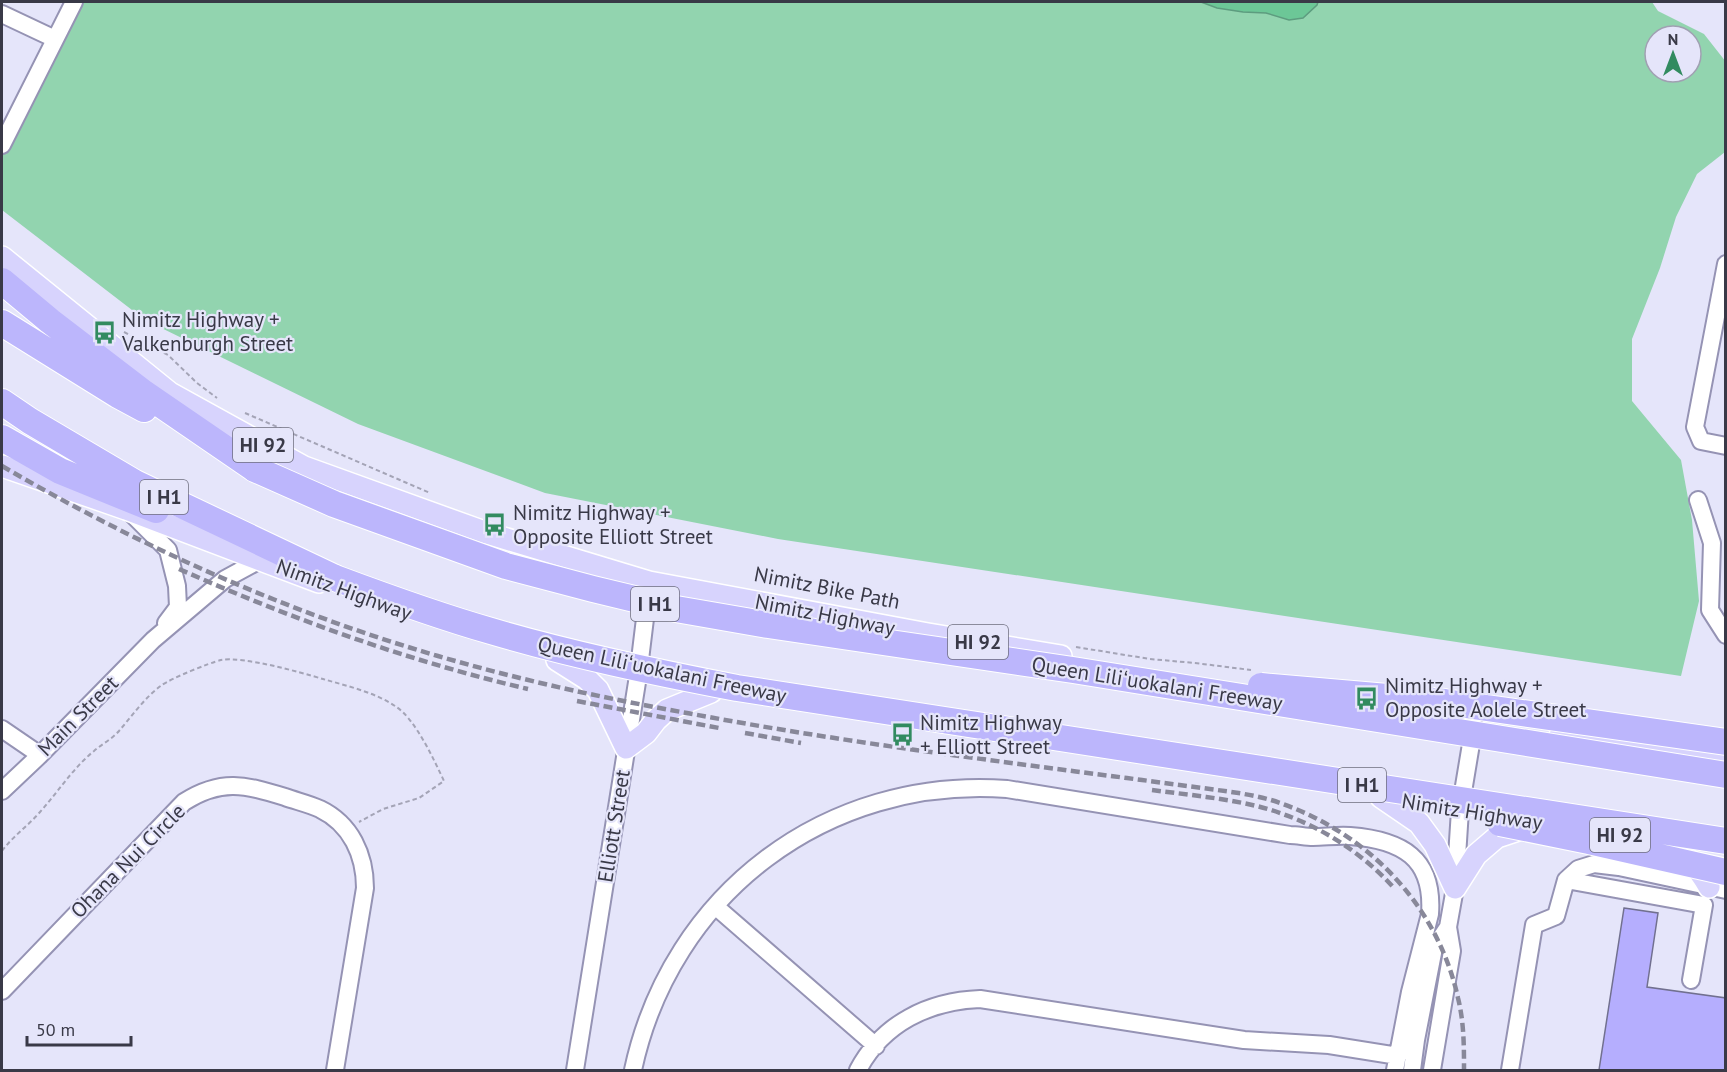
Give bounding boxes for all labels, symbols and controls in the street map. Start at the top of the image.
north arrow [1643,24,1703,84]
text: N [1668,29,1678,49]
place label: Nimitz Highway + Valkenburgh Street [121,306,293,357]
bus stop icon: Nimitz Highway + Valkenburgh Street [91,319,117,345]
road number: HI 92 [233,428,293,462]
road number: I H1 [140,480,188,514]
place label: Nimitz Highway + Opposite Elliott Street [513,499,713,550]
bus stop icon: Nimitz Highway + Opposite Elliott Street [482,512,508,538]
street label: Nimitz Highway [273,553,416,627]
street label: Nimitz Bike Path [752,560,902,615]
road number: I H1 [631,587,679,621]
street label: Nimitz Highway [753,588,898,641]
road number: HI 92 [948,625,1008,659]
street label: Queen Liliʻuokalani Freeway [535,630,789,709]
street label: Queen Liliʻuokalani Freeway [1030,650,1285,717]
street label: Main Street [32,670,124,762]
place label: Nimitz Highway + Opposite Aolele Street [1385,672,1586,723]
bus stop icon: Nimitz Highway + Opposite Aolele Street [1354,685,1380,711]
place label: Nimitz Highway + Elliott Street [920,709,1062,760]
bus stop icon: Nimitz Highway + Elliott Street [889,722,915,748]
street label: Elliott Street [591,768,636,884]
road number: I H1 [1338,768,1386,802]
street label: Nimitz Highway [1400,787,1545,836]
street label: Ohana Nui Circle [65,798,191,924]
road number: HI 92 [1590,818,1650,852]
scale bar [27,1009,130,1047]
text: 50 m [36,1018,75,1041]

